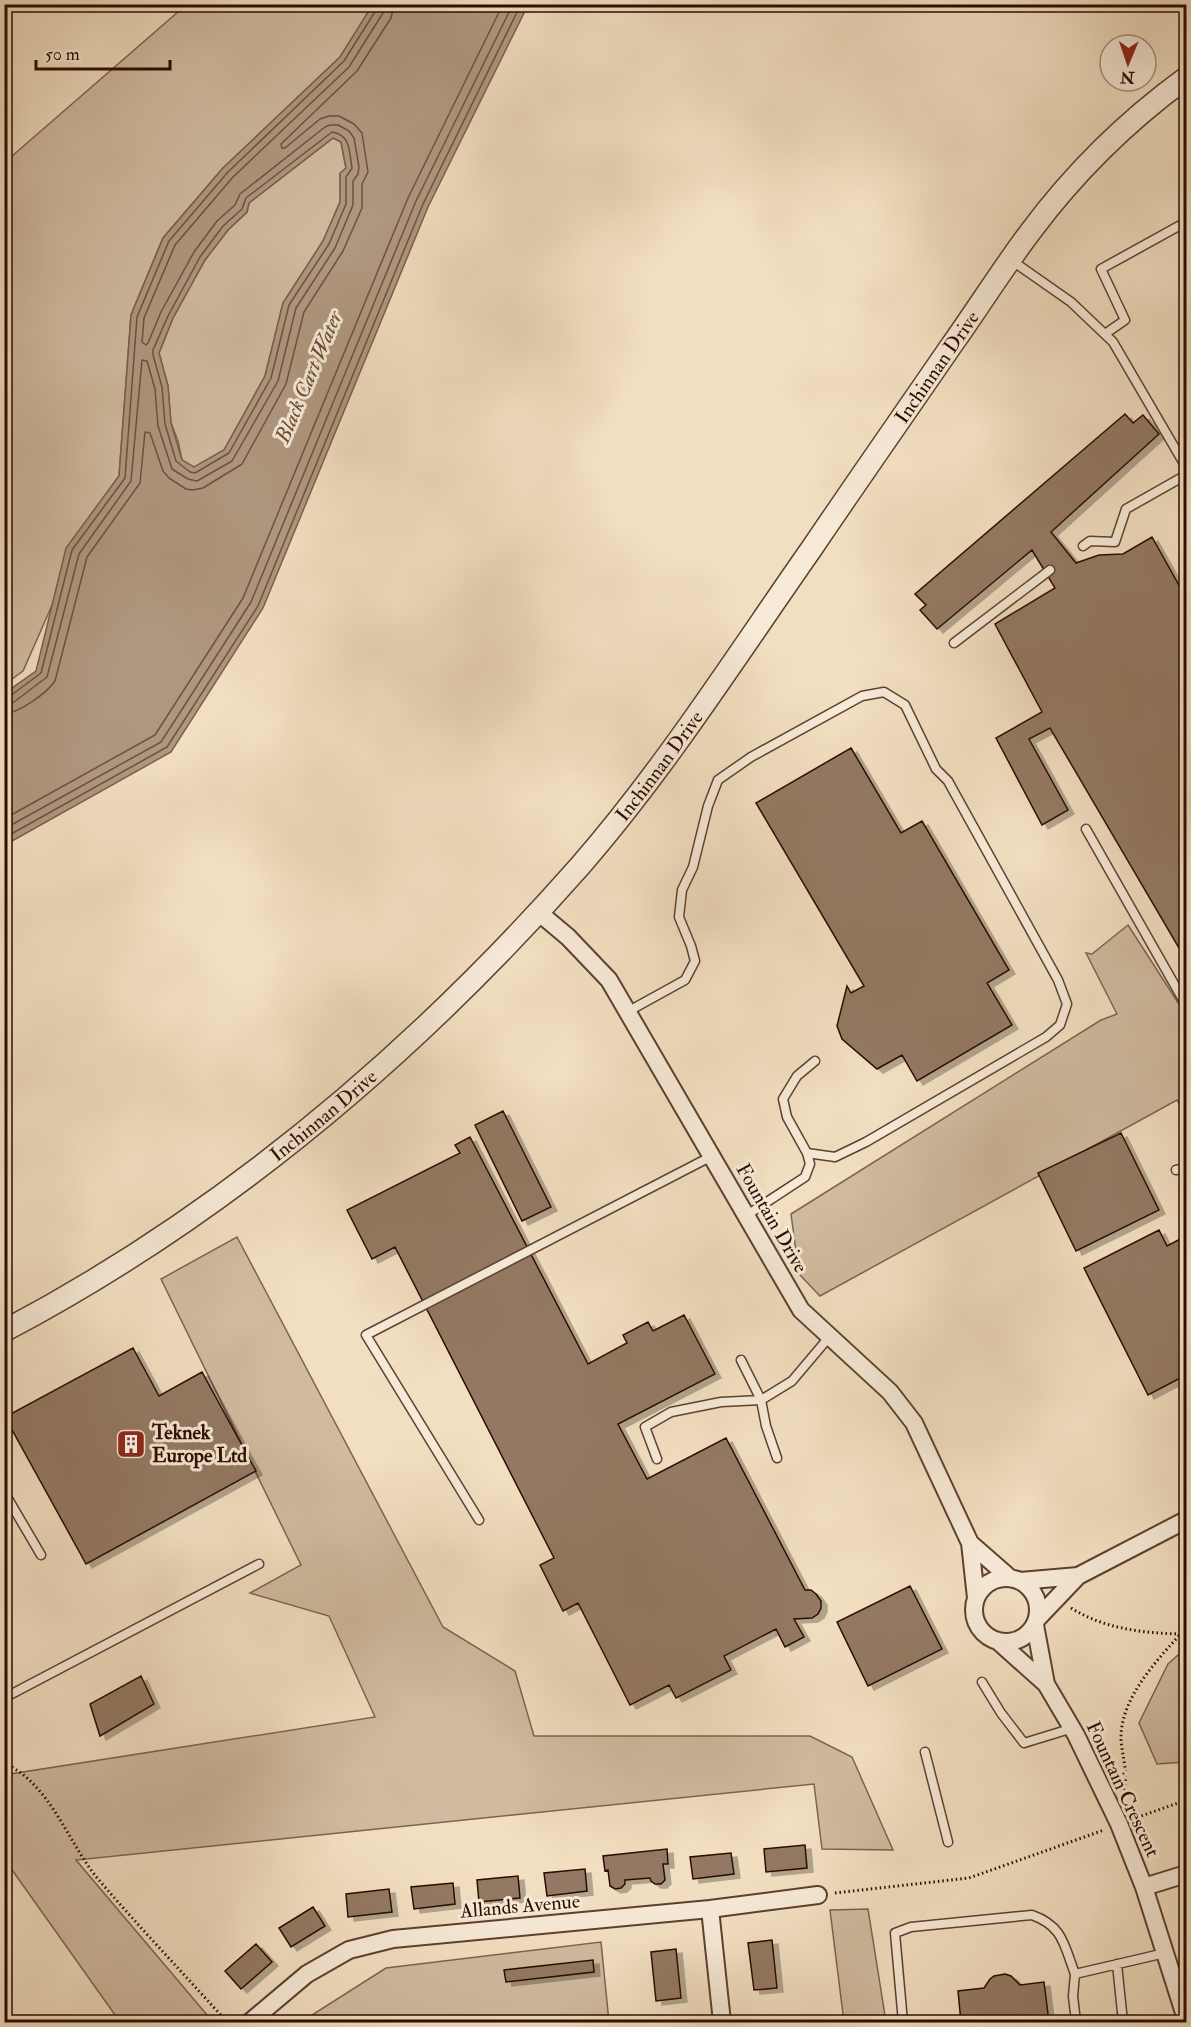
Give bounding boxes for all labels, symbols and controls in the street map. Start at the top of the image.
scale bar [36,33,170,71]
north arrow [1098,33,1158,93]
text: 50 m [45,43,80,66]
text: N [1119,67,1136,87]
water label: Black Cart Water [269,306,349,448]
street label: Inchinnan Drive [889,306,984,428]
street label: Inchinnan Drive [610,706,708,826]
street label: Inchinnan Drive [265,1064,382,1167]
street label: Fountain Drive [731,1159,813,1277]
place label: Teknek Europe Ltd [151,1420,247,1469]
building icon: Teknek Europe Ltd [115,1428,147,1460]
street label: Fountain Crescent [1081,1717,1166,1861]
street label: Allands Avenue [458,1888,581,1924]

